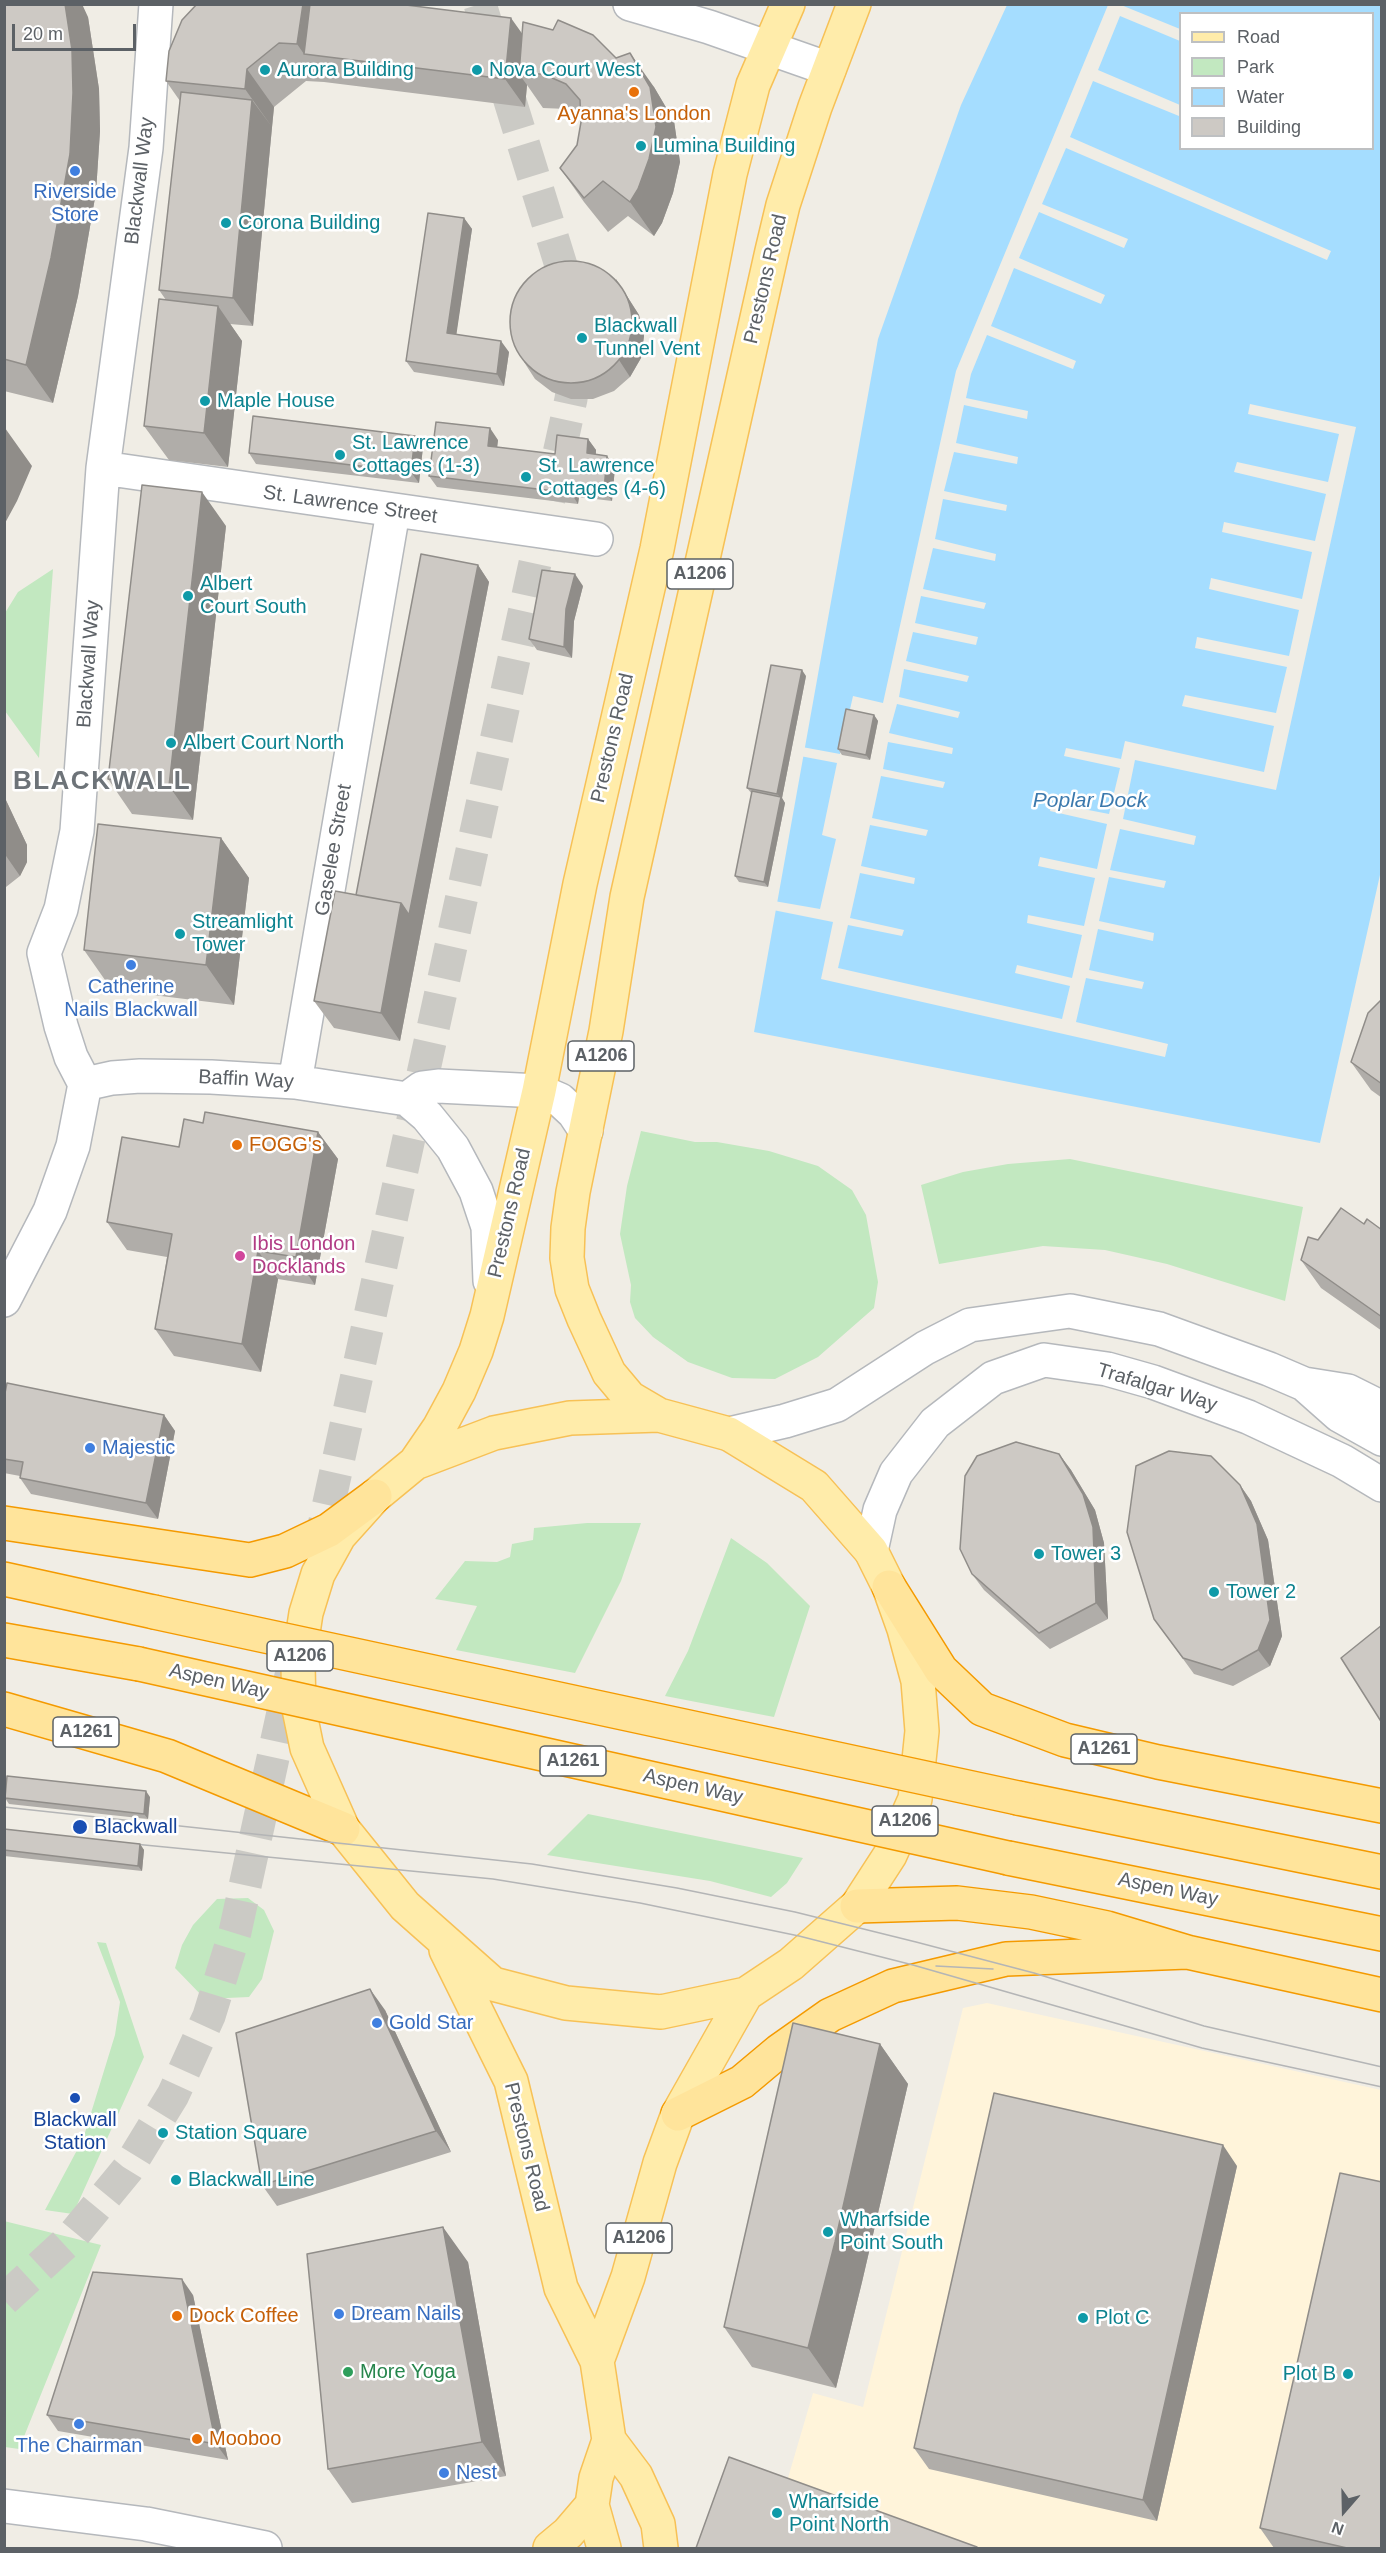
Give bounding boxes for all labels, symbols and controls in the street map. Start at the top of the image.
scale bar [15,12,140,50]
legend [1179,12,1374,150]
text: 20 m [23,24,63,44]
text: Road [1237,27,1280,47]
text: Park [1237,57,1274,77]
place label: Aurora Building [277,58,414,82]
place label: Nova Court West [489,58,641,82]
marker: Aurora Building [258,63,272,77]
marker: Nova Court West [470,63,484,77]
marker: Ayanna's London [627,85,641,99]
text: Water [1237,87,1284,107]
place label: Ayanna's London [557,102,711,126]
street label: Blackwall Way [120,116,160,246]
text: Building [1237,117,1301,137]
place label: Lumina Building [653,134,795,158]
marker: Lumina Building [634,139,648,153]
marker: Riverside Store [68,164,82,178]
place label: Riverside Store [33,180,117,227]
place label: Corona Building [238,211,380,235]
street label: Prestons Road [739,212,793,346]
marker: Corona Building [219,216,233,230]
place label: Blackwall Tunnel Vent [594,314,700,361]
marker: Blackwall Tunnel Vent [575,331,589,345]
place label: Maple House [217,389,335,413]
marker: Maple House [198,394,212,408]
place label: St. Lawrence Cottages (1-3) [352,431,480,478]
marker: St. Lawrence Cottages (1-3) [333,448,347,462]
place label: St. Lawrence Cottages (4-6) [538,454,666,501]
marker: St. Lawrence Cottages (4-6) [519,470,533,484]
street label: St. Lawrence Street [261,481,439,529]
road number: A1206 [667,559,733,589]
place label: Albert Court South [200,572,307,619]
marker: Albert Court South [181,589,195,603]
street label: Blackwall Way [73,599,105,729]
street label: Prestons Road [586,671,640,805]
place label: Albert Court North [183,731,344,755]
marker: Albert Court North [164,736,178,750]
district label: BLACKWALL [13,766,191,798]
street label: Gaselee Street [311,782,357,918]
water label: Poplar Dock [1033,788,1147,814]
place label: Streamlight Tower [192,910,293,957]
marker: Streamlight Tower [173,927,187,941]
marker: Catherine Nails Blackwall [124,958,138,972]
place label: Catherine Nails Blackwall [64,975,198,1022]
road number: A1206 [568,1041,634,1071]
street label: Baffin Way [198,1066,294,1094]
place label: FOGG's [249,1133,322,1157]
marker: FOGG's [230,1138,244,1152]
street label: Prestons Road [483,1146,537,1280]
place label: Ibis London Docklands [252,1232,355,1279]
marker: Ibis London Docklands [233,1249,247,1263]
street label: Trafalgar Way [1094,1358,1220,1418]
place label: Majestic [102,1436,175,1460]
marker: Majestic [83,1441,97,1455]
place label: Tower 3 [1051,1542,1121,1566]
marker: Tower 3 [1032,1547,1046,1561]
place label: Tower 2 [1226,1580,1296,1604]
marker: Tower 2 [1207,1585,1221,1599]
road number: A1206 [267,1641,333,1671]
street label: Aspen Way [167,1659,271,1705]
road number: A1261 [53,1717,119,1747]
road number: A1261 [1071,1734,1137,1764]
road number: A1261 [540,1746,606,1776]
street label: Aspen Way [641,1764,745,1810]
road number: A1206 [872,1806,938,1836]
place label: Blackwall [94,1815,177,1839]
marker: Blackwall [71,1818,89,1836]
street label: Aspen Way [1116,1868,1220,1912]
place label: Gold Star [389,2011,473,2035]
marker: Gold Star [370,2016,384,2030]
street label: Prestons Road [498,2080,554,2214]
marker: Blackwall Station [68,2091,82,2105]
place label: Blackwall Station [33,2108,117,2155]
place label: Station Square [175,2121,307,2145]
marker: Station Square [156,2126,170,2140]
place label: Blackwall Line [188,2168,315,2192]
marker: Blackwall Line [169,2173,183,2187]
place label: Wharfside Point South [840,2208,943,2255]
road number: A1206 [606,2223,672,2253]
marker: Wharfside Point South [821,2225,835,2239]
place label: Dream Nails [351,2302,461,2326]
place label: Dock Coffee [189,2304,299,2328]
place label: Plot C [1095,2306,1149,2330]
marker: Dream Nails [332,2307,346,2321]
marker: Dock Coffee [170,2309,184,2323]
marker: Plot C [1076,2311,1090,2325]
place label: More Yoga [360,2360,456,2384]
place label: Plot B [1283,2362,1336,2386]
marker: More Yoga [341,2365,355,2379]
marker: Plot B [1341,2367,1355,2381]
marker: The Chairman [72,2417,86,2431]
place label: Mooboo [209,2427,281,2451]
marker: Mooboo [190,2432,204,2446]
place label: The Chairman [16,2434,142,2458]
place label: Nest [456,2461,497,2485]
marker: Nest [437,2466,451,2480]
north arrow [1314,2481,1374,2541]
place label: Wharfside Point North [789,2490,889,2537]
marker: Wharfside Point North [770,2506,784,2520]
text: N [1329,2518,1346,2538]

